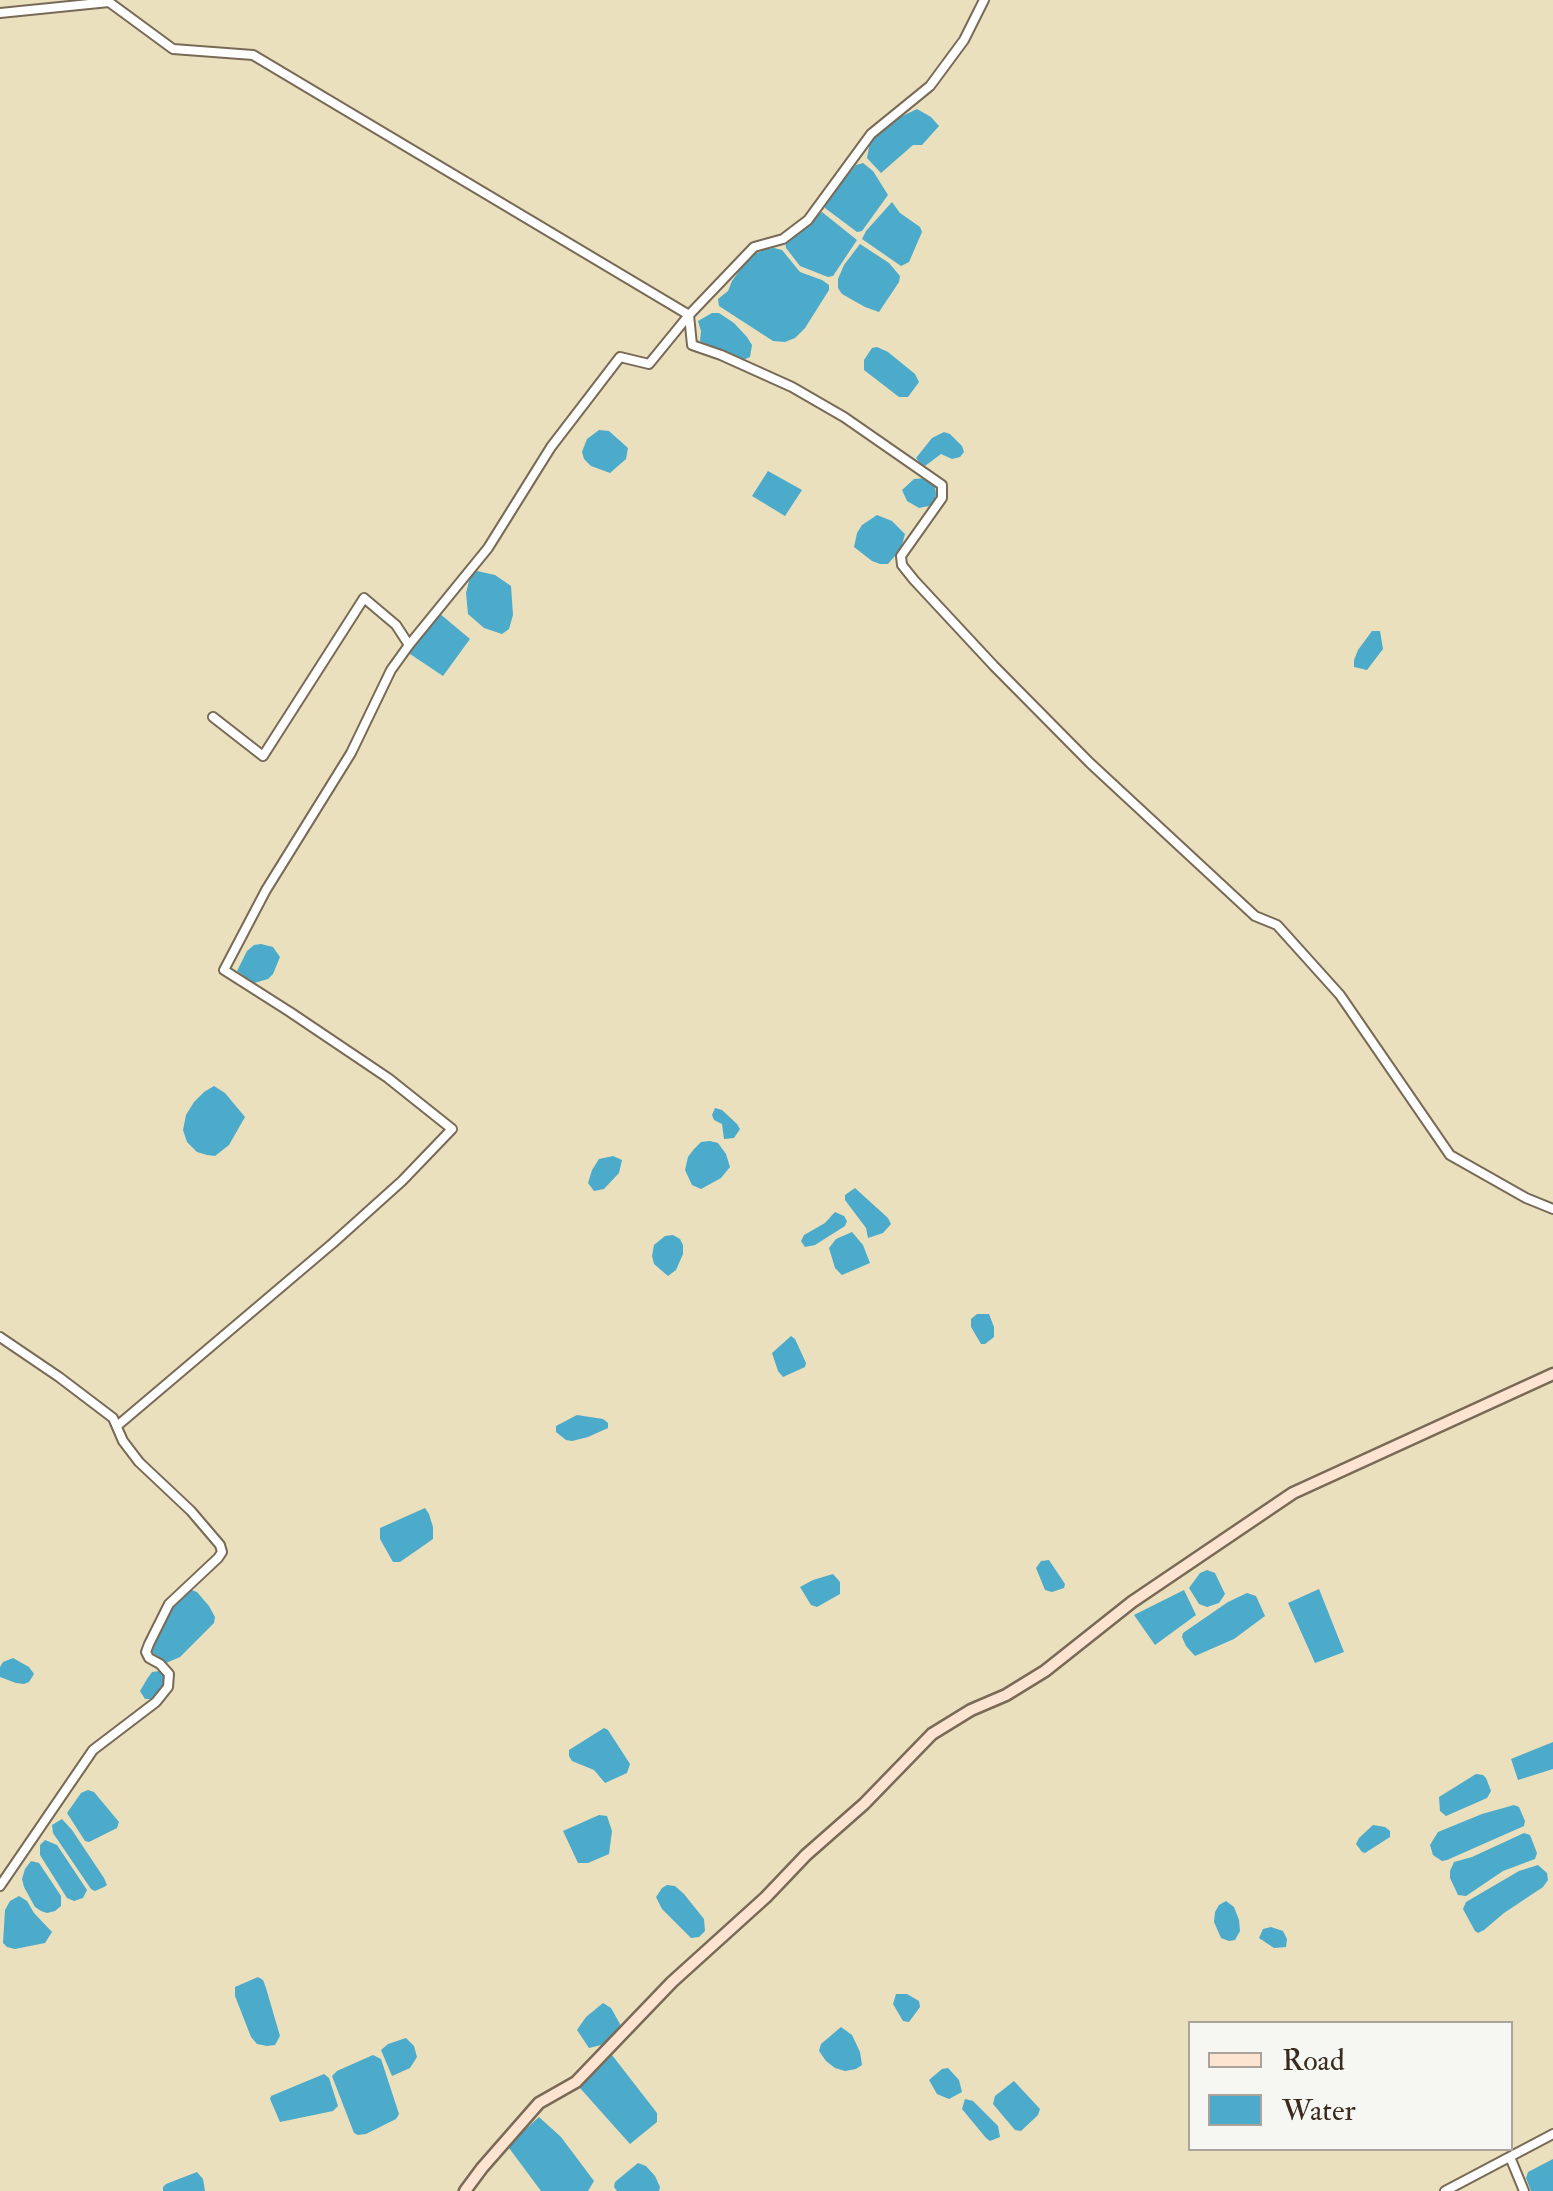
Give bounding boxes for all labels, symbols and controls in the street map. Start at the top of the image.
legend [1188,2021,1513,2151]
text: Road [1282,2042,1345,2079]
text: Water [1282,2092,1356,2129]

